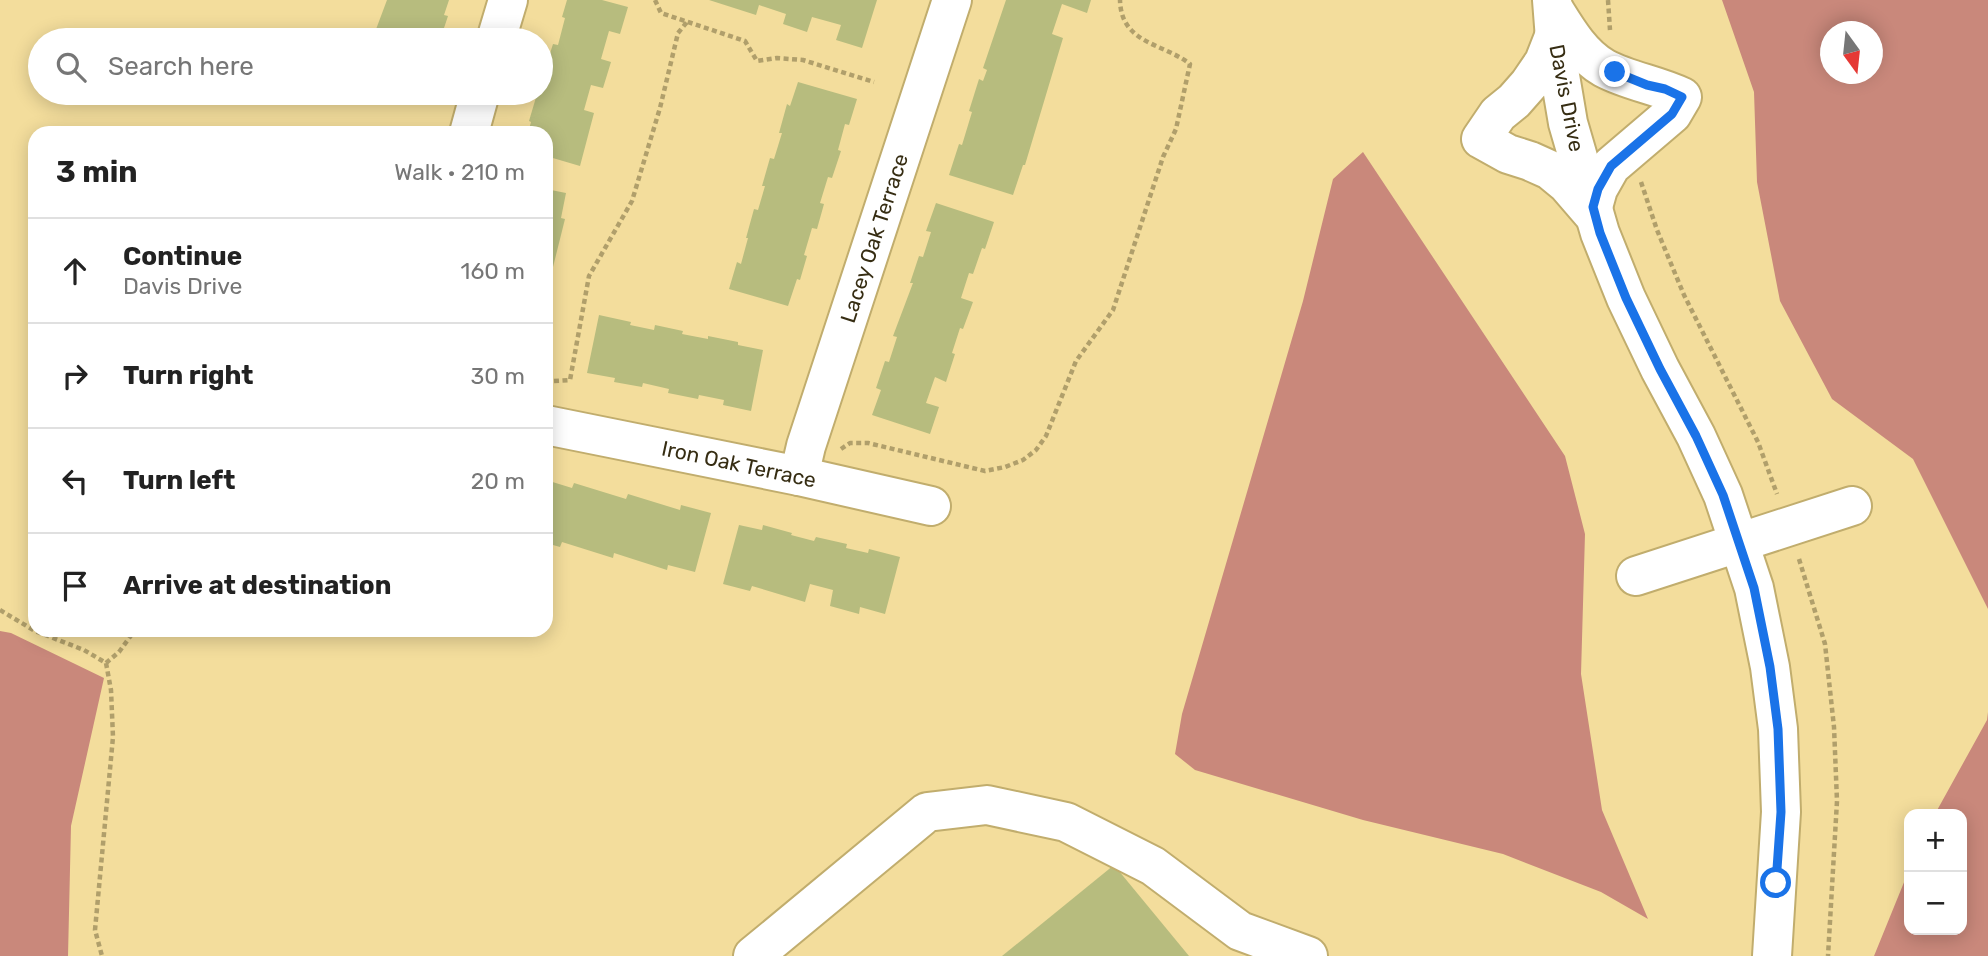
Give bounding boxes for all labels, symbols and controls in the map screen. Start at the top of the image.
north arrow [1820,21,1883,84]
search box [28,28,553,105]
street label: Davis Drive [1544,42,1590,154]
icon: search [52,48,90,86]
text: Search here [108,51,254,82]
route end [1599,56,1630,87]
street label: Lacey Oak Terrace [835,150,913,326]
text: 3 min [56,154,138,190]
text: Walk · 210 m [394,158,525,186]
text: Continue [123,241,242,272]
icon: ahead [56,252,94,290]
text: 160 m [461,257,525,285]
text: Davis Drive [123,272,242,300]
icon: right [56,357,94,395]
text: Turn right [123,360,253,391]
text: 30 m [470,362,525,390]
street label: Iron Oak Terrace [660,435,818,493]
icon: left [56,462,94,500]
text: Turn left [123,465,235,496]
text: 20 m [471,467,525,495]
icon: arrive [56,567,94,605]
text: Arrive at destination [123,570,391,601]
map controls [1904,809,1967,935]
button: + [1904,809,1967,872]
route start [1760,867,1791,898]
button: − [1904,872,1967,935]

